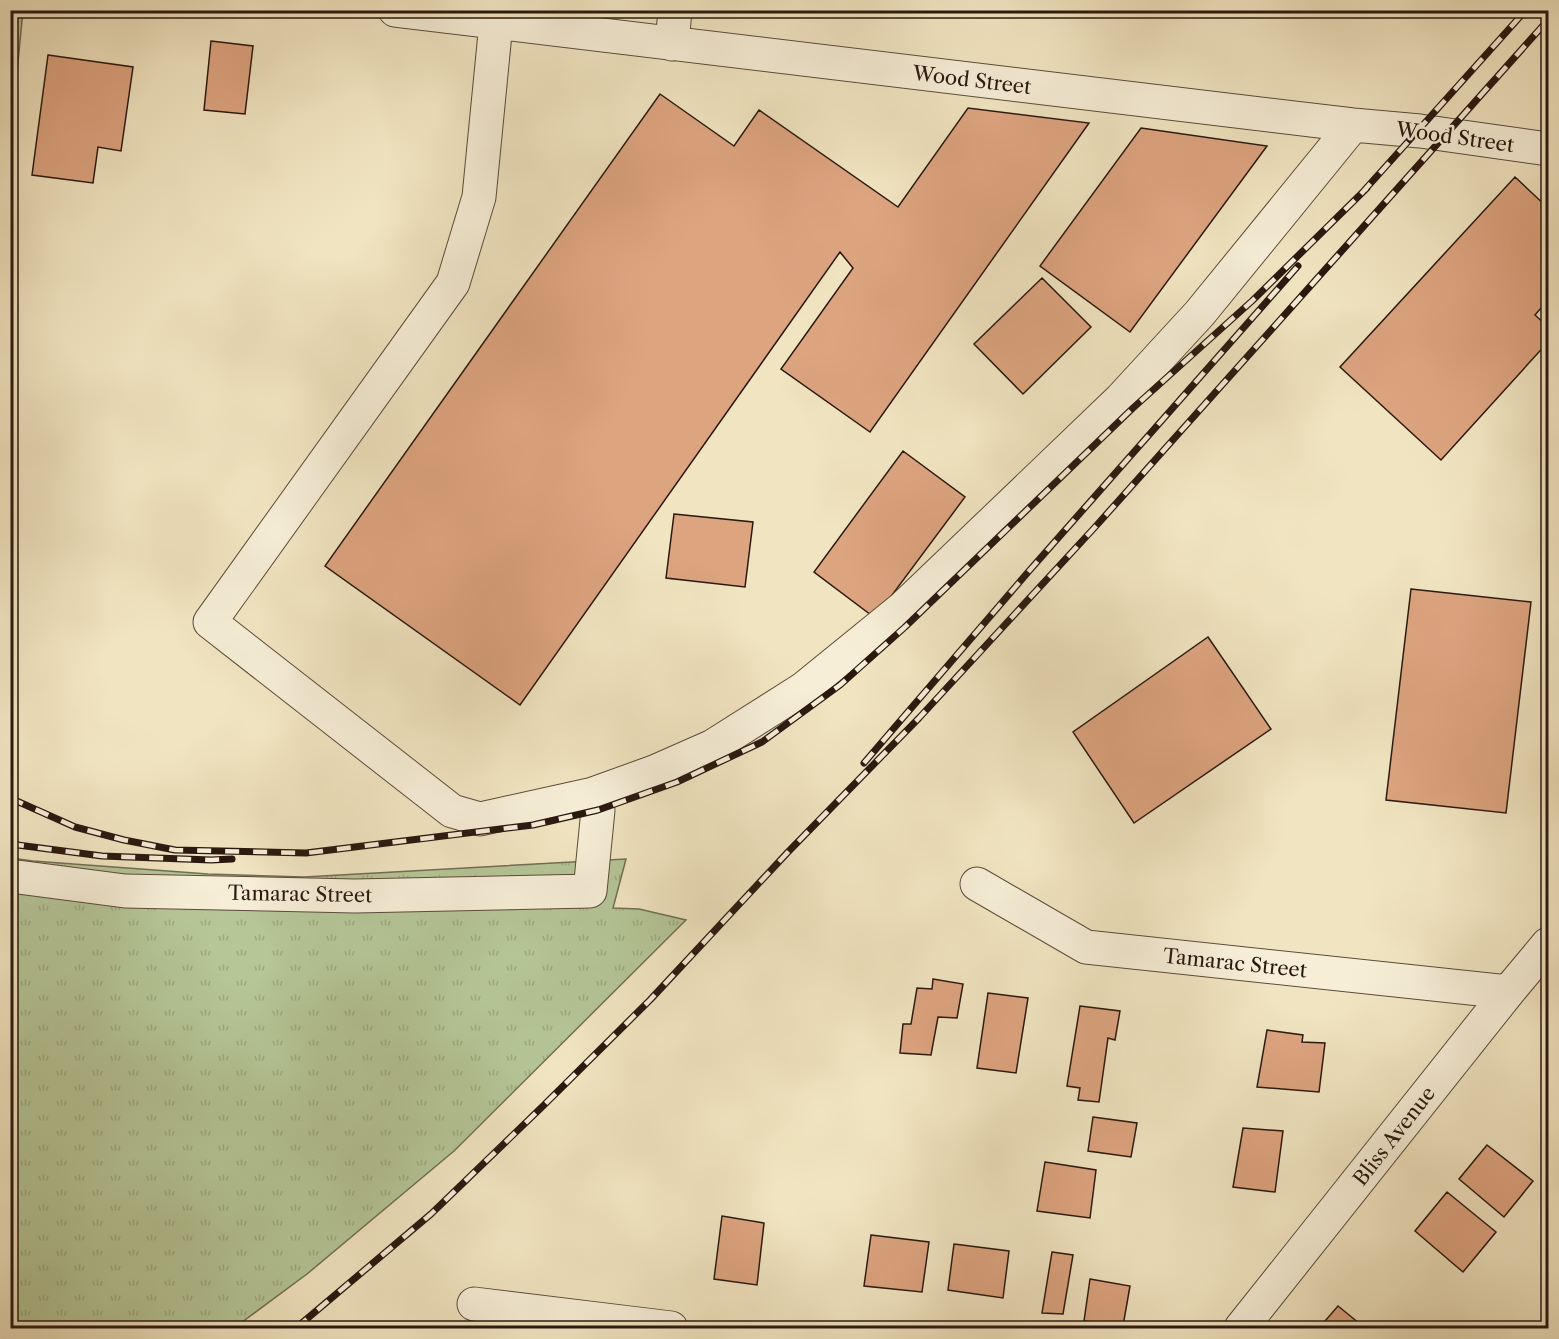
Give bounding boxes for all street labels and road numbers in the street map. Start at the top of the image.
street label: Wood Street [911,61,1032,99]
street label: Wood Street [1393,117,1516,157]
street label: Tamarac Street [228,881,372,907]
street label: Tamarac Street [1162,944,1308,982]
street label: Bliss Avenue [1348,1082,1440,1190]

